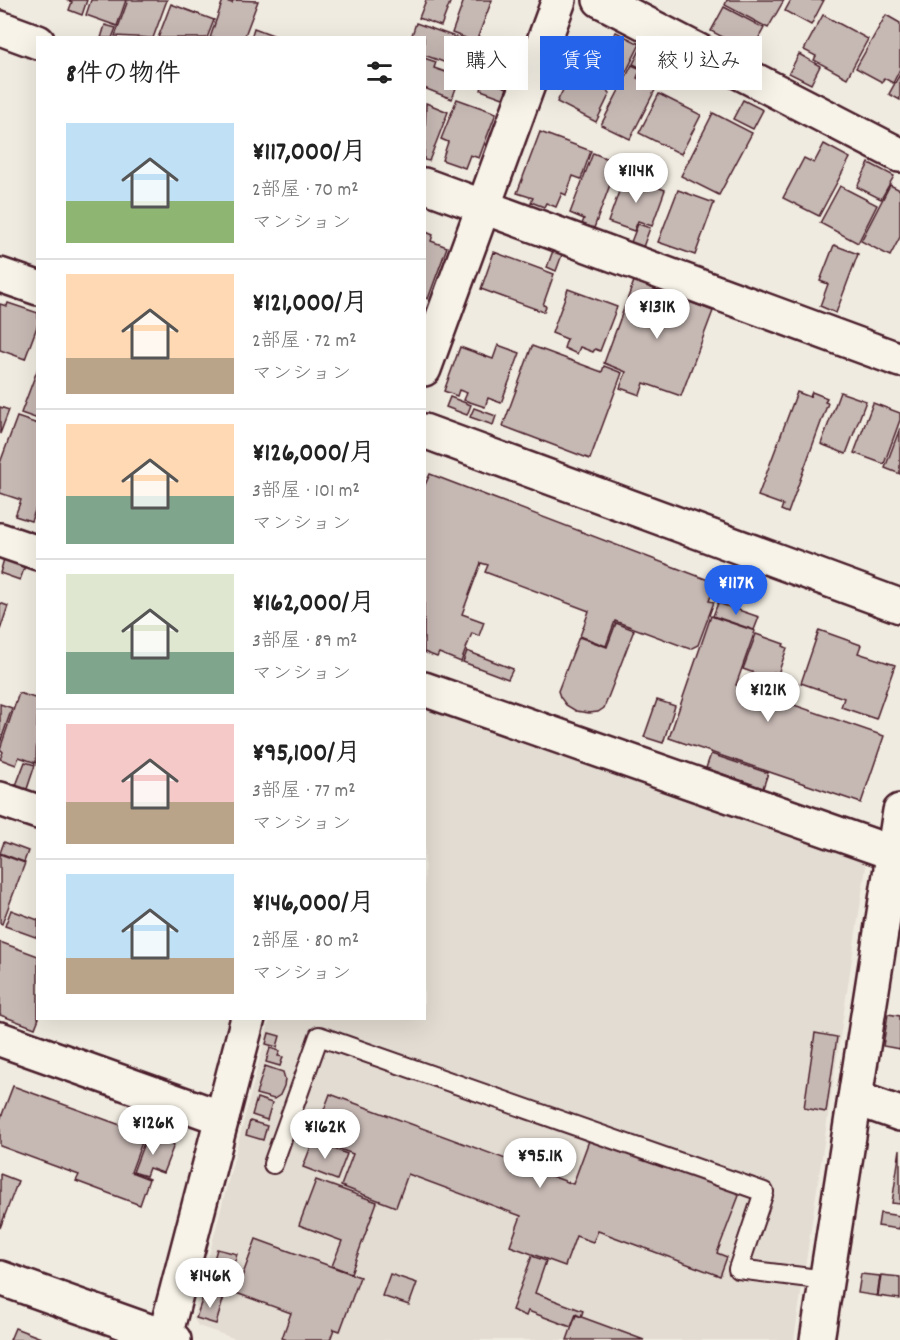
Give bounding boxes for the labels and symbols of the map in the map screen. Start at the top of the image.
pin: ¥114K [594,153,678,204]
pin: ¥131K [615,289,699,340]
pin: ¥117K [694,565,778,616]
pin: ¥121K [726,672,810,723]
pin: ¥126K [111,1105,195,1156]
pin: ¥162K [283,1109,367,1160]
pin: ¥95.1K [491,1138,589,1189]
pin: ¥146K [168,1258,252,1309]

